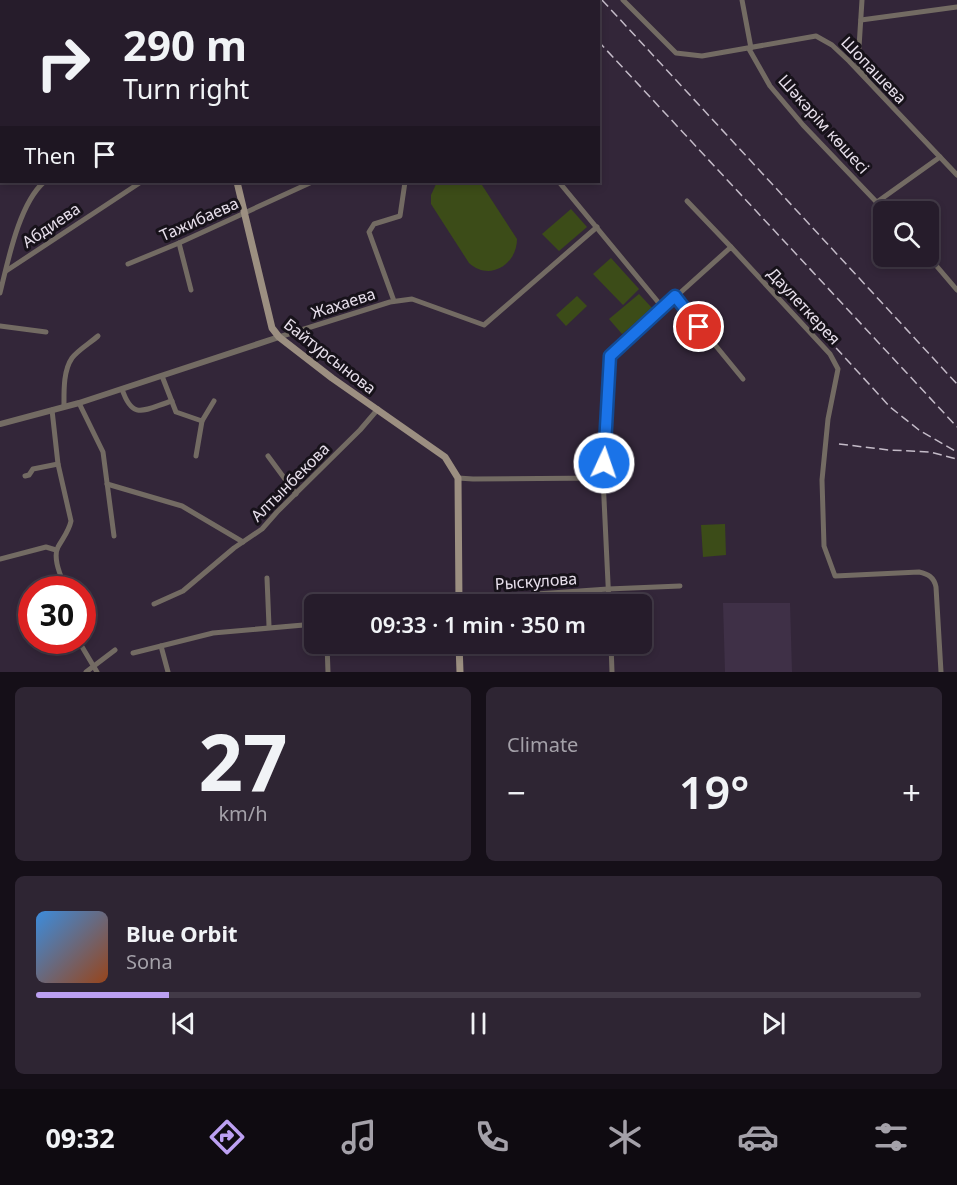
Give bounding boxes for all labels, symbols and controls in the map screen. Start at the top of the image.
text: 290 m [123,16,247,73]
icon: right [24,24,102,102]
street label: Шопашева [836,32,912,108]
text: Turn right [123,70,249,107]
street label: Шәкәрім көшесі [774,70,874,178]
icon: arrive [88,138,121,171]
text: Then [24,140,76,170]
street label: Тажибаева [156,192,242,246]
street label: Абдиева [17,197,85,253]
map controls [873,201,939,267]
button: search [873,201,939,267]
street label: Даулеткерея [763,263,845,349]
street label: Жахаева [308,282,378,324]
pin [673,301,724,352]
icon: arrive [682,310,715,343]
street label: Байтурсынова [279,313,381,399]
position arrow [572,431,636,495]
street label: Алтынбекова [246,438,334,526]
street label: Рыскулова [494,567,578,595]
speed limit sign: 30 [18,576,96,654]
text: 09:33 · 1 min · 350 m [370,609,586,639]
text: 27 [198,708,288,814]
text: Climate [507,731,578,758]
text: 19° [679,761,749,822]
text: − [507,770,526,815]
text: + [902,770,921,815]
text: km/h [218,800,268,827]
text: Blue Orbit [126,918,238,948]
text: Sona [126,948,173,975]
icon: previous [167,1007,200,1040]
icon: pause [462,1007,495,1040]
icon: next [757,1007,790,1040]
icon: directions [206,1116,248,1158]
icon: music [338,1116,380,1158]
icon: phone [471,1116,513,1158]
icon: climate [604,1116,646,1158]
icon: car [737,1116,779,1158]
icon: filters [870,1116,912,1158]
text: 09:32 [45,1119,115,1156]

